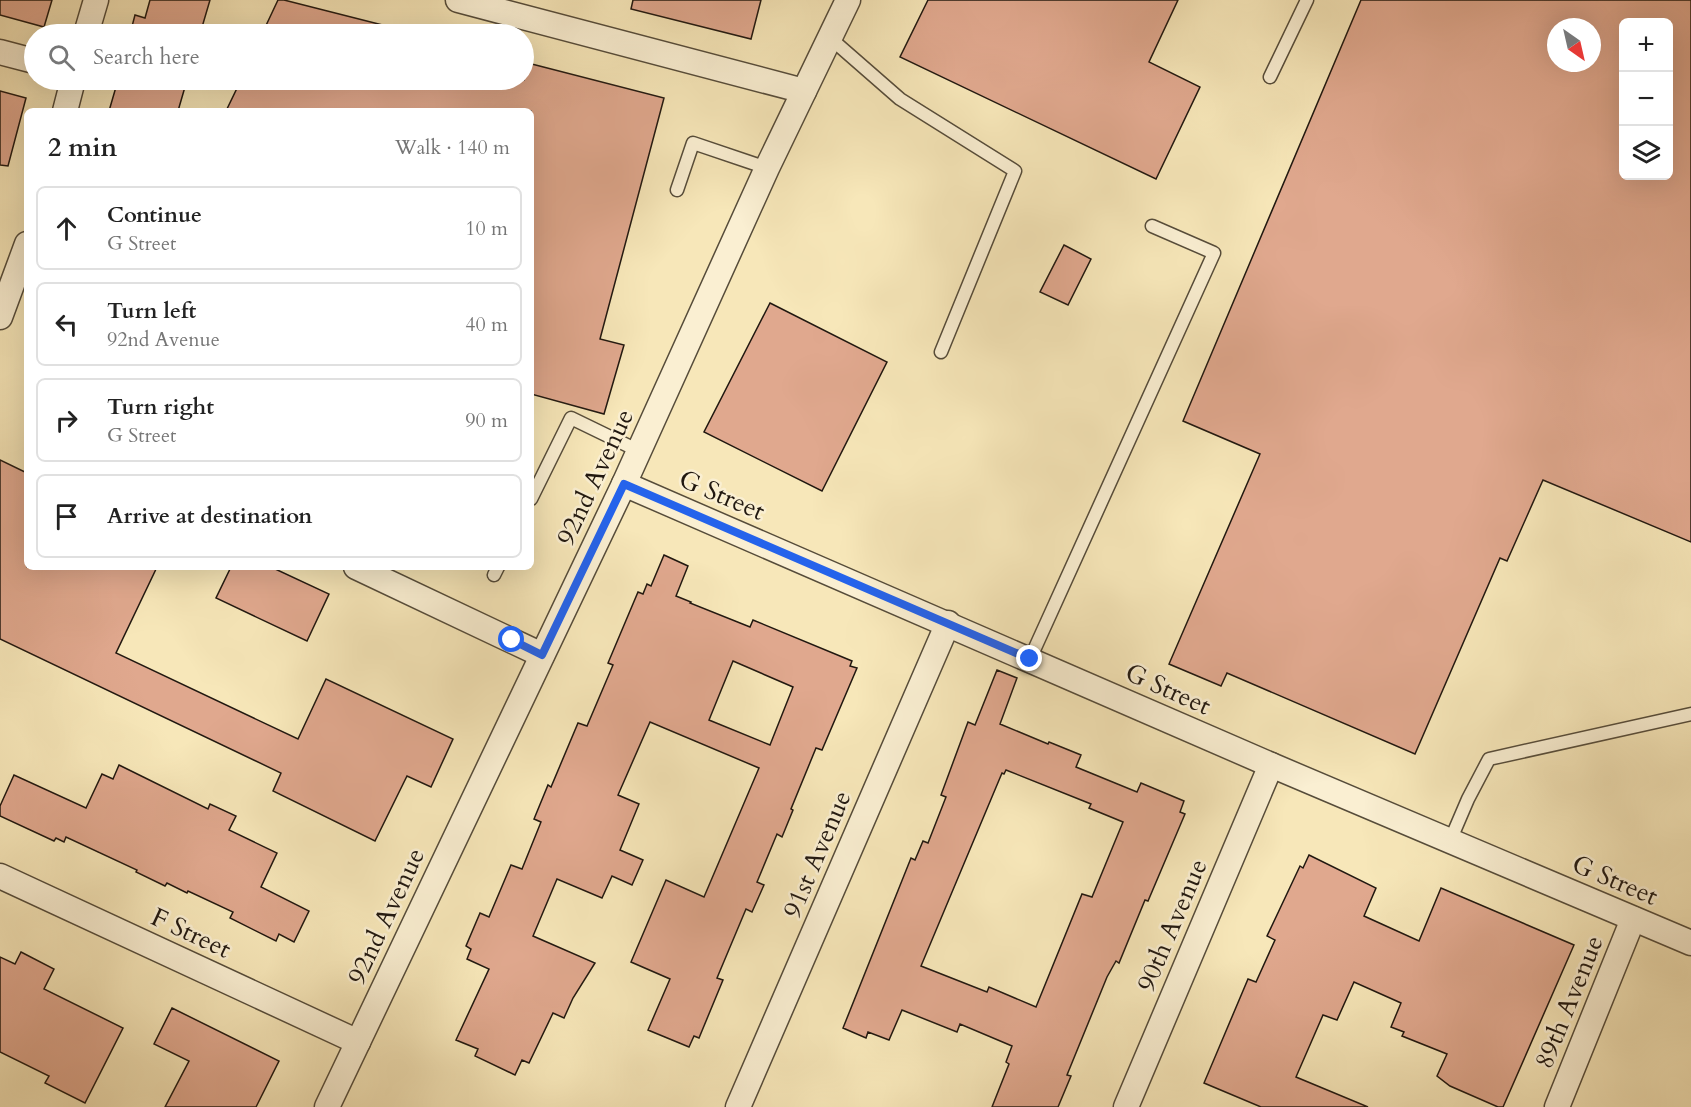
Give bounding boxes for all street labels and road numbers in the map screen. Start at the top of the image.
street label: 92nd Avenue [548,403,642,551]
street label: G Street [674,461,770,529]
street label: G Street [1120,655,1216,723]
street label: 91st Avenue [775,785,859,923]
street label: 92nd Avenue [339,842,433,990]
street label: G Street [1567,846,1663,914]
street label: 90th Avenue [1128,854,1216,996]
street label: F Street [145,899,237,967]
street label: 89th Avenue [1526,930,1612,1074]

